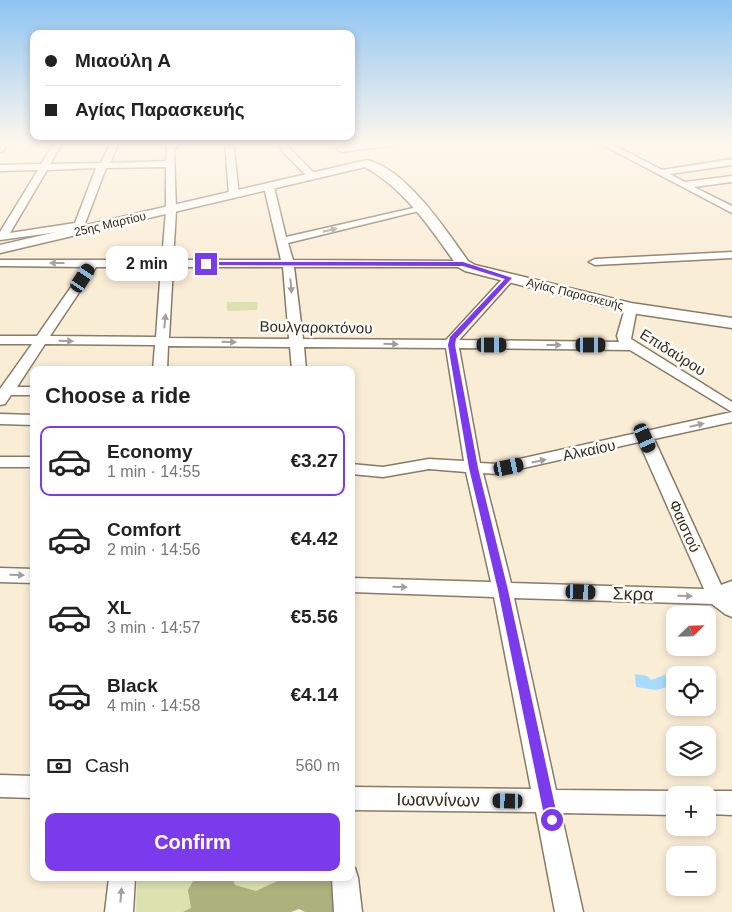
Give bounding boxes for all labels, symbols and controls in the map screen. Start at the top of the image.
text: Μιαούλη Α [75,50,171,71]
text: Αγίας Παρασκευής [75,99,245,120]
street label: 25ης Μαρτίου [73,209,147,239]
one-way arrow [322,226,337,234]
callout: 2 min [106,246,188,282]
route end [195,253,217,275]
text: 2 min [126,255,168,272]
one-way arrow [49,259,65,267]
car [68,261,97,295]
street label: Αγίας Παρασκευής [525,275,625,313]
one-way arrow [287,278,295,294]
one-way arrow [161,313,169,329]
street label: Βουλγαροκτόνου [259,318,373,336]
street label: Επιδαύρου [637,325,709,379]
one-way arrow [58,337,74,345]
one-way arrow [221,338,237,346]
car [477,338,507,353]
car [576,338,606,353]
one-way arrow [383,340,399,348]
one-way arrow [546,341,562,349]
text: Choose a ride [45,383,190,408]
car [632,421,657,455]
one-way arrow [690,421,705,429]
street label: Αλκαίου [561,436,617,464]
icon: car [47,439,92,484]
text: Economy [107,441,193,462]
text: €3.27 [290,450,338,471]
one-way arrow [531,456,547,464]
car [492,457,525,477]
text: 1 min · 14:55 [107,463,200,480]
street label: Φαιστού [666,497,704,555]
icon: car [47,517,92,562]
text: Comfort [107,519,181,540]
text: €4.42 [290,528,338,549]
text: 2 min · 14:56 [107,541,200,558]
one-way arrow [9,571,25,579]
one-way arrow [392,583,408,591]
street label: Σκρα [612,583,654,605]
car [565,584,596,600]
one-way arrow [677,592,693,600]
icon: car [47,595,92,640]
text: XL [107,597,131,618]
text: €5.56 [290,606,338,627]
north arrow [666,606,716,656]
map controls [666,606,716,896]
text: 3 min · 14:57 [107,619,200,636]
button: locate [666,666,716,716]
icon: car [47,673,92,718]
text: Black [107,675,158,696]
text: €4.14 [290,684,338,705]
text: 4 min · 14:58 [107,697,200,714]
button: layers [666,726,716,776]
icon: cash [45,752,73,780]
text: Cash [85,755,129,776]
text: 560 m [296,757,340,774]
button: + [666,786,716,836]
street label: Ιωαννίνων [396,789,480,811]
car [492,793,523,809]
route start [541,809,563,831]
button: Confirm [45,813,340,871]
button: − [666,846,716,896]
one-way arrow [117,886,125,902]

